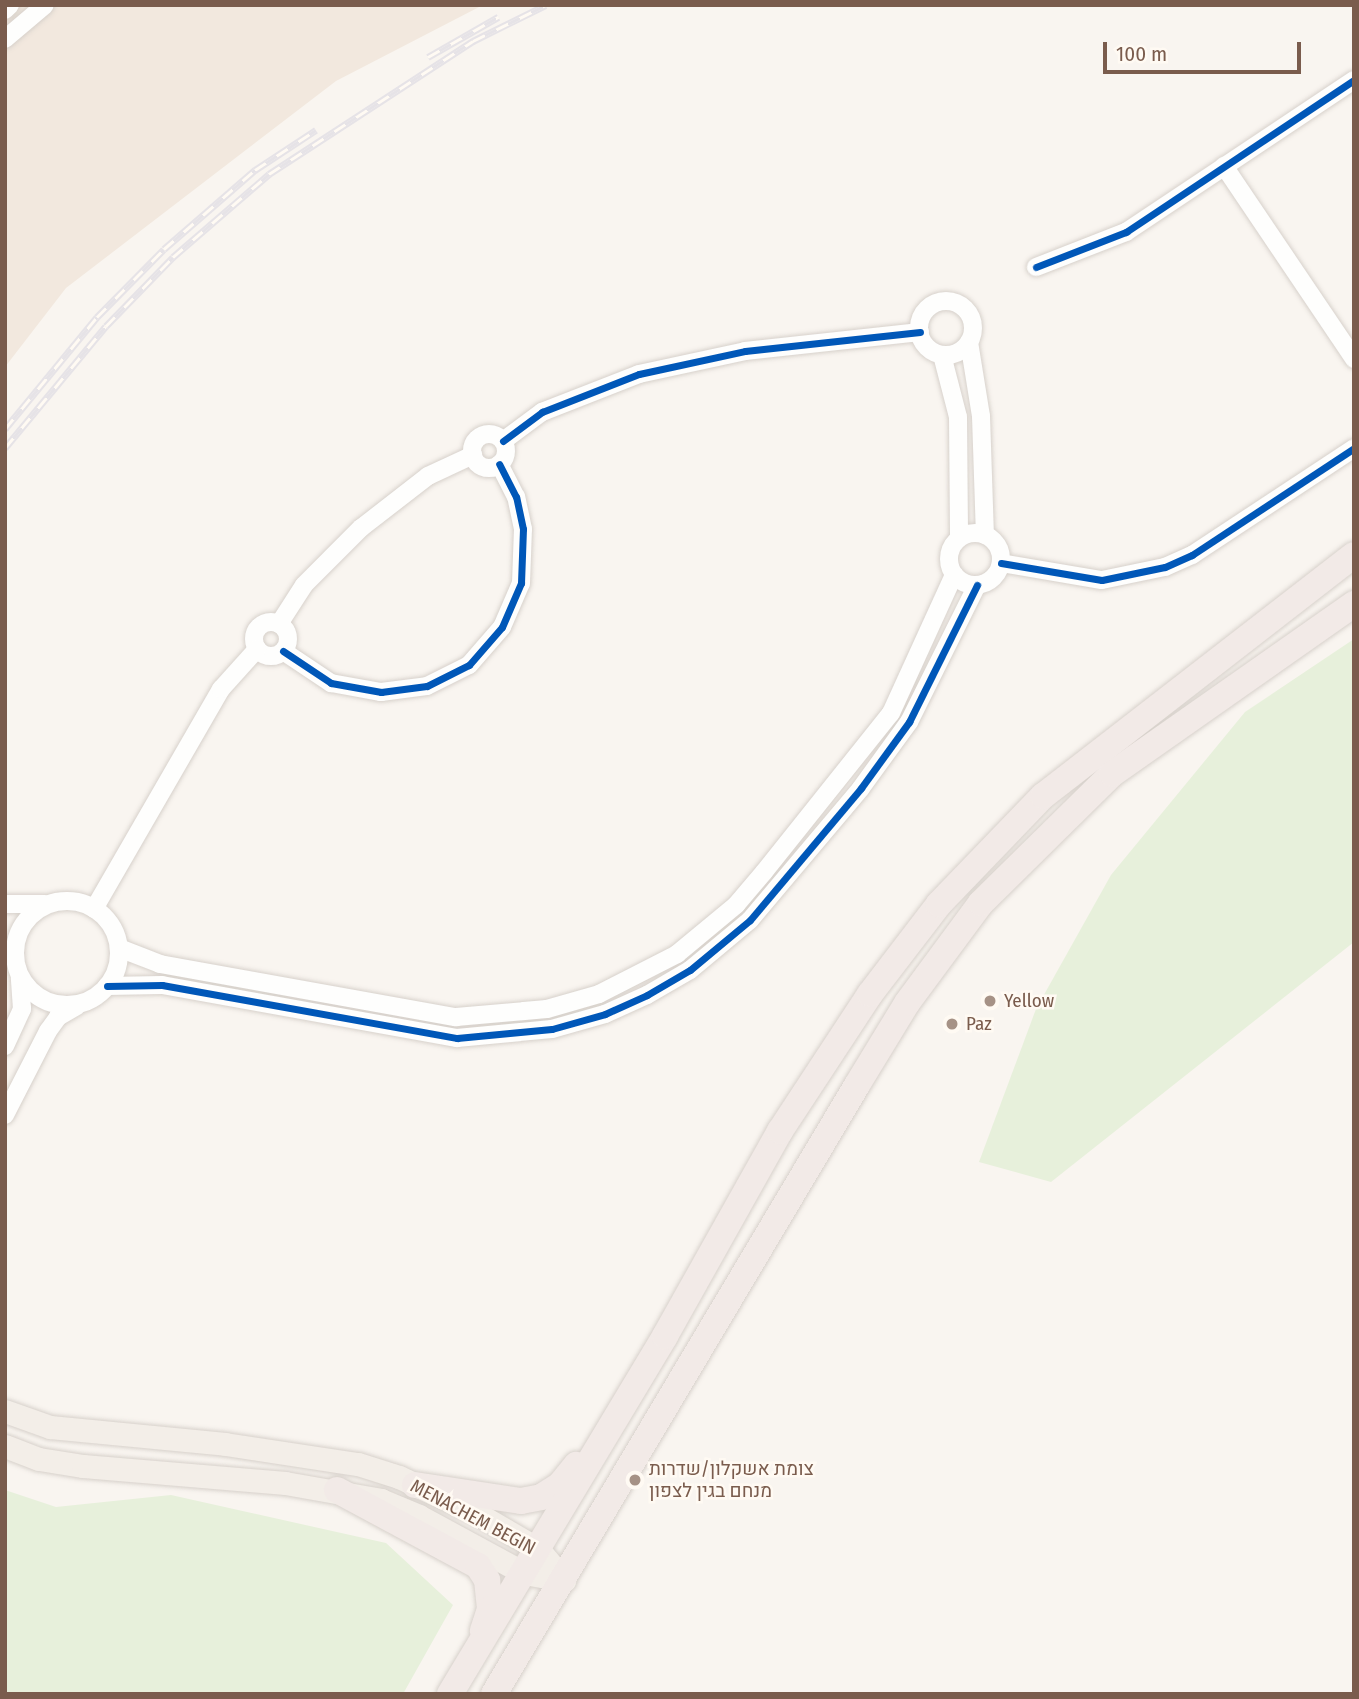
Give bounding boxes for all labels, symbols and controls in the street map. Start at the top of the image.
scale bar [1107,28,1305,72]
text: 100 m [1116,41,1167,67]
place label: Yellow [1004,990,1054,1012]
marker: Yellow [982,993,998,1009]
place label: Paz [966,1013,992,1035]
marker: Paz [944,1016,960,1032]
place label: צומת אשקלון/שדרות מנחם בגין לצפון [649,1458,814,1502]
marker: צומת אשקלון/שדרות מנחם בגין לצפון [627,1472,643,1488]
street label: MENACHEM BEGIN [407,1474,539,1560]

